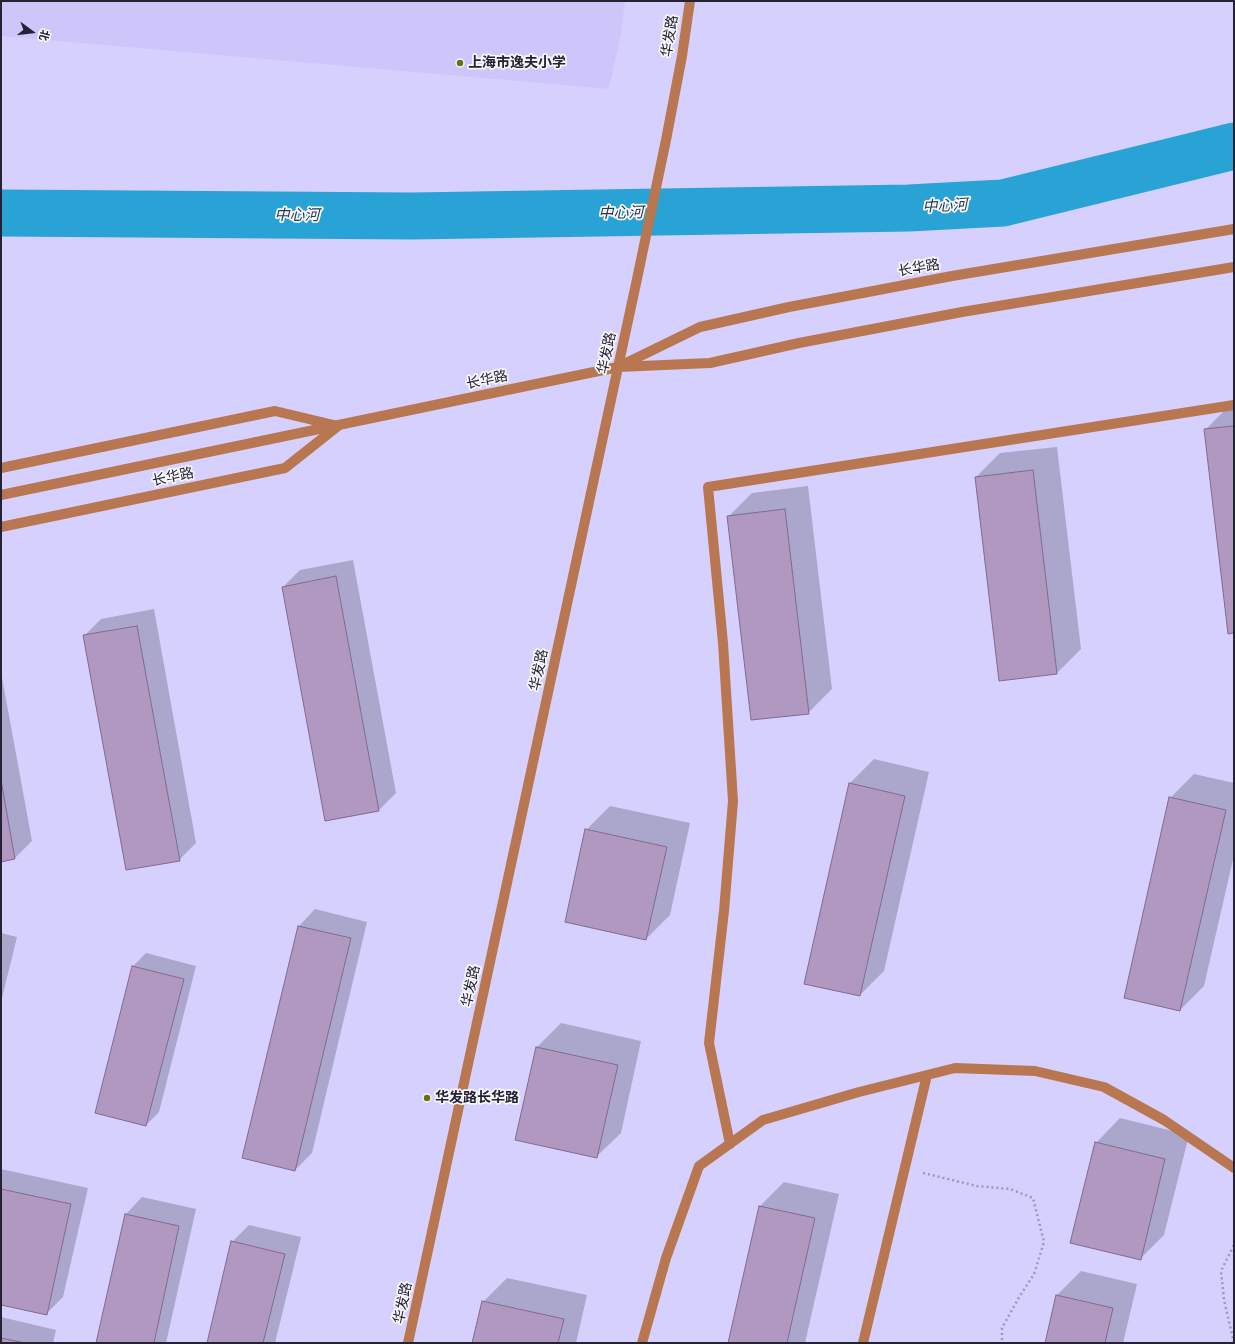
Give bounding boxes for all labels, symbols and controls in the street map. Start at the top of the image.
north arrow [12,12,52,52]
street label: 华发路 [658,14,682,58]
text: 北 [36,28,52,42]
place label: 上海市逸夫小学 [468,55,566,71]
marker: 上海市逸夫小学 [455,58,465,68]
water label: 中心河 [922,196,968,216]
water label: 中心河 [598,204,644,222]
water label: 中心河 [275,206,319,224]
street label: 长华路 [897,256,941,280]
street label: 华发路 [594,331,620,375]
street label: 长华路 [465,367,509,393]
street label: 长华路 [151,464,195,490]
street label: 华发路 [526,648,552,692]
street label: 华发路 [458,964,484,1008]
place label: 华发路长华路 [435,1090,519,1106]
marker: 华发路长华路 [422,1093,432,1103]
street label: 华发路 [390,1281,416,1325]

